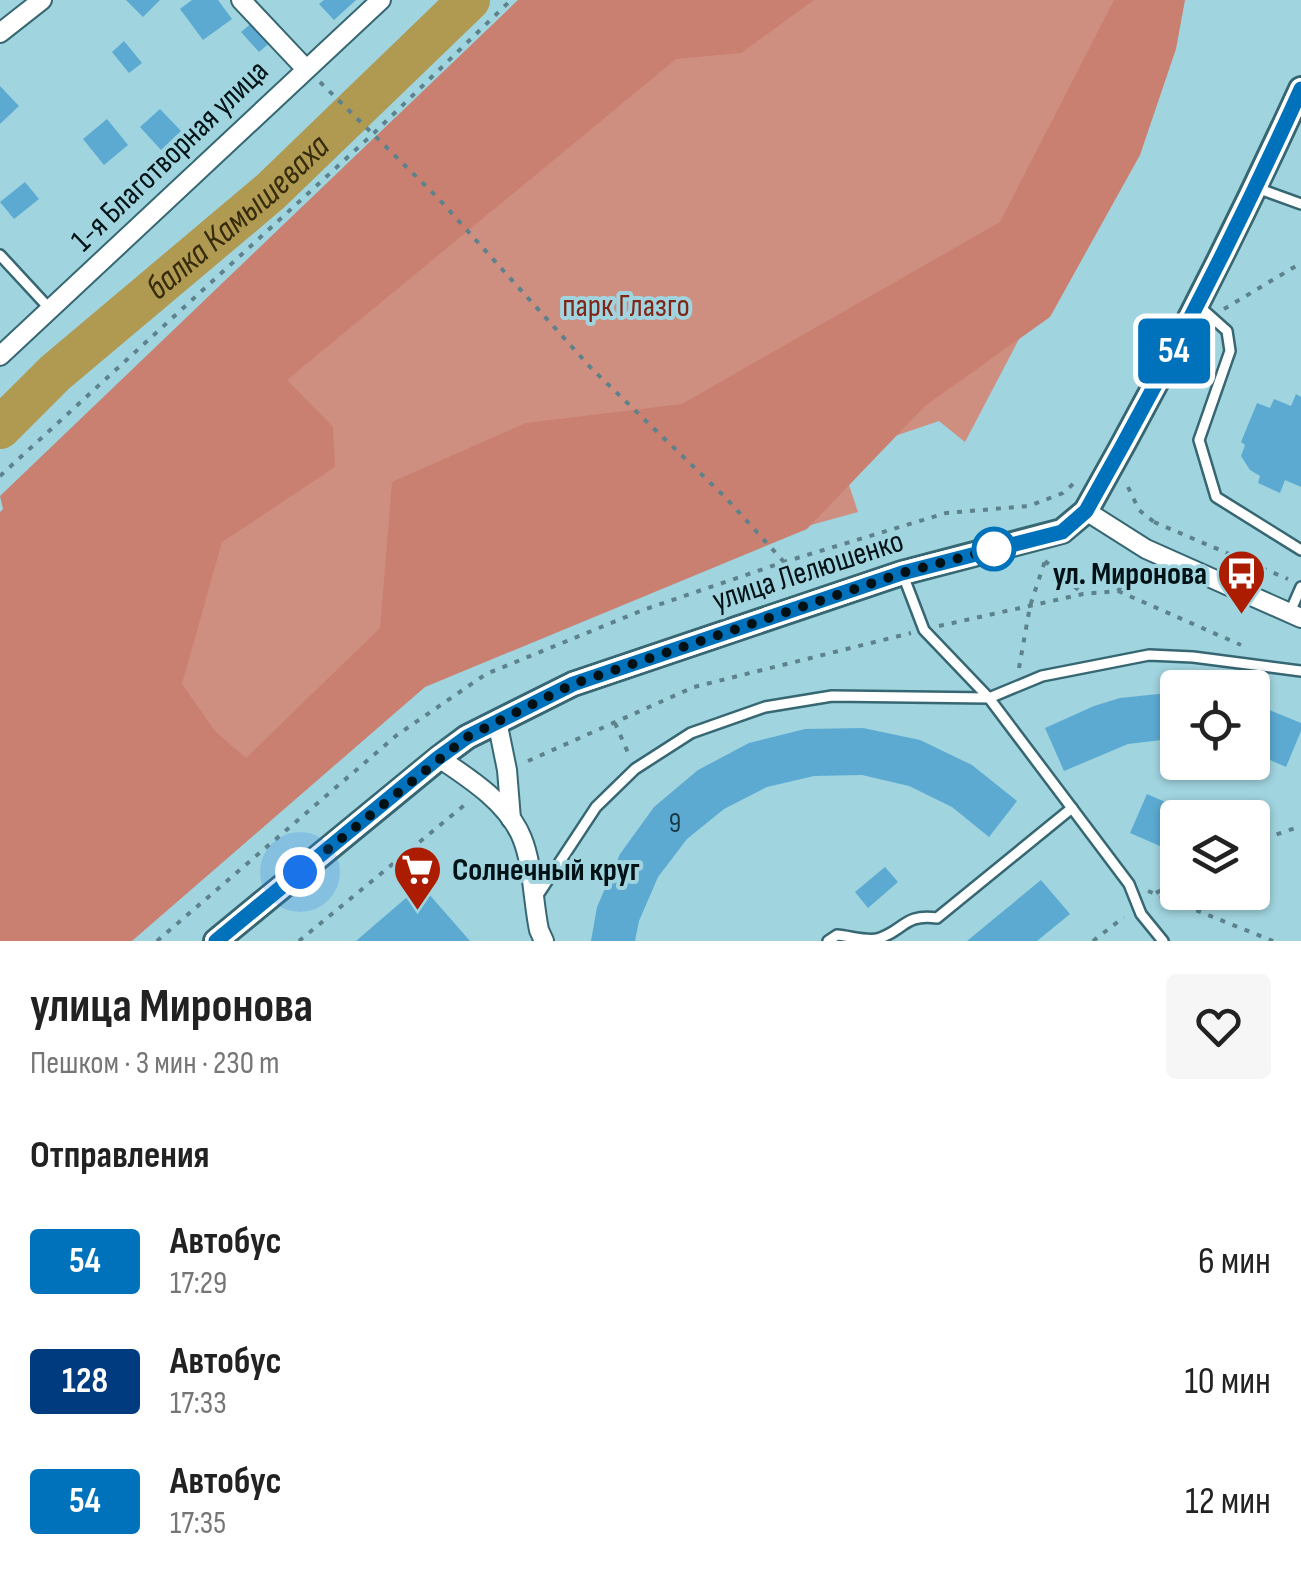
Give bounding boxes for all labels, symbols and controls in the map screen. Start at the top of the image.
street label: 1-я Благотворная улица [63,52,277,260]
water label: балка Камышеваха [137,125,338,309]
park label: парк Глазго [562,287,690,326]
line badge: 54 [1129,318,1219,384]
text: 54 [1158,330,1190,373]
street label: улица Лелюшенко [708,522,908,620]
unlabelled marker [973,528,1015,570]
bus stop icon: ул. Миронова [1216,548,1268,616]
place label: ул. Миронова [1053,555,1207,594]
map controls [1160,670,1270,910]
button: locate [1160,670,1270,780]
button: layers [1160,800,1270,910]
house number: 9 [669,807,681,840]
supermarket icon: Солнечный круг [391,844,443,912]
your location [275,847,325,897]
place label: Солнечный круг [452,851,640,890]
button: heart [1166,974,1271,1079]
text: улица Миронова [30,978,313,1035]
text: Пешком · 3 мин · 230 m [30,1044,280,1083]
text: Отправления [30,1133,210,1178]
text: Автобус [170,1219,281,1264]
text: 6 мин [1198,1239,1271,1284]
text: 54 [69,1240,101,1283]
text: 17:29 [170,1264,227,1303]
text: Автобус [170,1339,281,1384]
text: 10 мин [1184,1359,1271,1404]
text: 128 [62,1360,108,1403]
text: 17:33 [170,1384,227,1423]
text: Автобус [170,1459,281,1504]
text: 12 мин [1185,1479,1271,1524]
text: 54 [69,1480,101,1523]
text: 17:35 [170,1504,226,1543]

